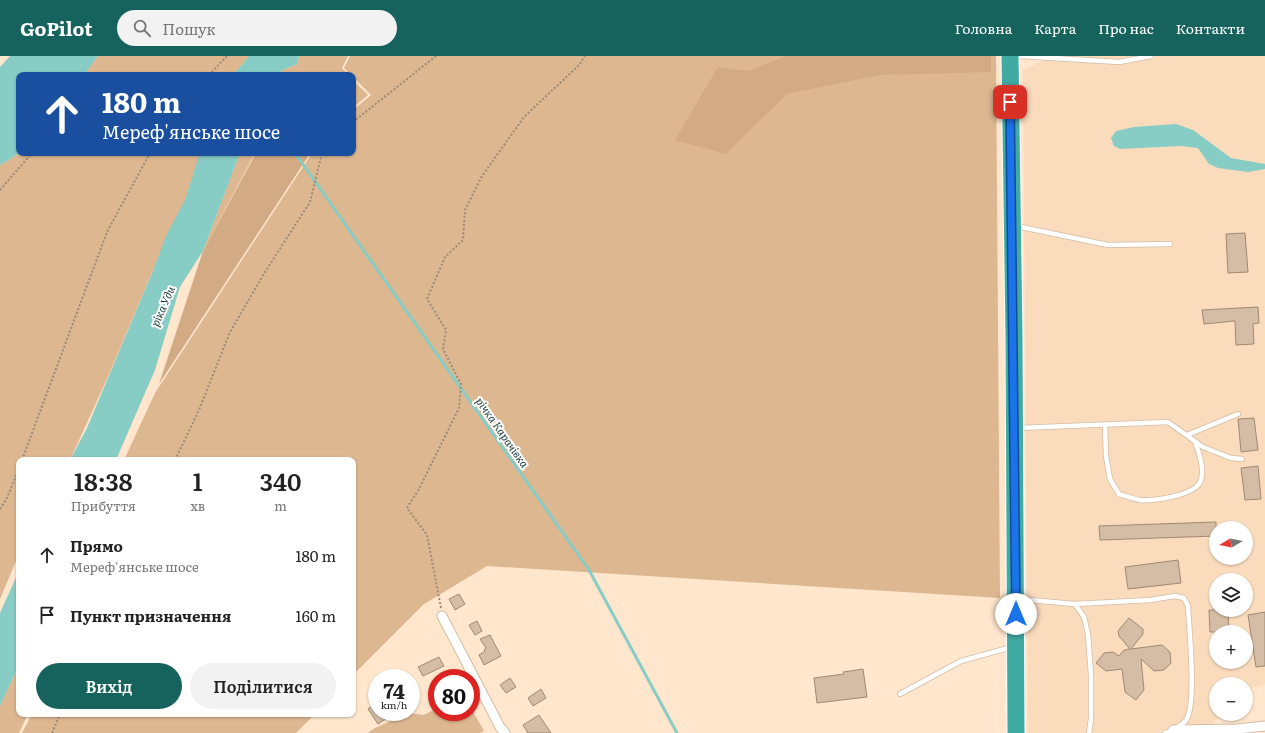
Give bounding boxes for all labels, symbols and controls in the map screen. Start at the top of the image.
search box [117,10,397,46]
text: GoPilot [20,14,93,42]
icon: search [131,17,153,39]
text: Пошук [163,17,215,40]
text: Головна [955,18,1012,38]
text: Карта [1034,18,1076,38]
text: Про нас [1098,18,1154,38]
text: Контакти [1176,18,1245,38]
text: 180 m [102,80,181,122]
pin [993,85,1027,119]
icon: ahead [36,88,88,140]
icon: arrive [999,91,1021,113]
text: Мереф'янське шосе [102,118,280,145]
water label: ріка Уди [146,283,178,329]
water label: річка Карачівка [473,394,534,471]
text: 18:38 [74,463,132,498]
text: 1 [193,463,203,498]
text: 340 [260,463,301,498]
text: Прибуття [71,496,136,515]
text: хв [190,496,205,515]
text: m [274,496,287,515]
north arrow [1209,521,1253,565]
map controls [1209,521,1253,721]
text: Прямо [70,534,123,557]
icon: ahead [36,544,58,566]
text: 180 m [295,544,336,567]
text: Мереф'янське шосе [70,557,199,576]
button: layers [1209,573,1253,617]
position arrow [995,593,1037,635]
icon: arrive [36,604,58,626]
text: Пункт призначення [70,604,231,627]
text: 160 m [296,604,336,627]
button: + [1209,625,1253,669]
button: Вихід [36,663,182,709]
button: Поділитися [190,663,336,709]
speed limit sign: 80 [428,669,480,721]
text: 74 [383,675,405,705]
button: − [1209,677,1253,721]
text: km/h [381,697,407,712]

